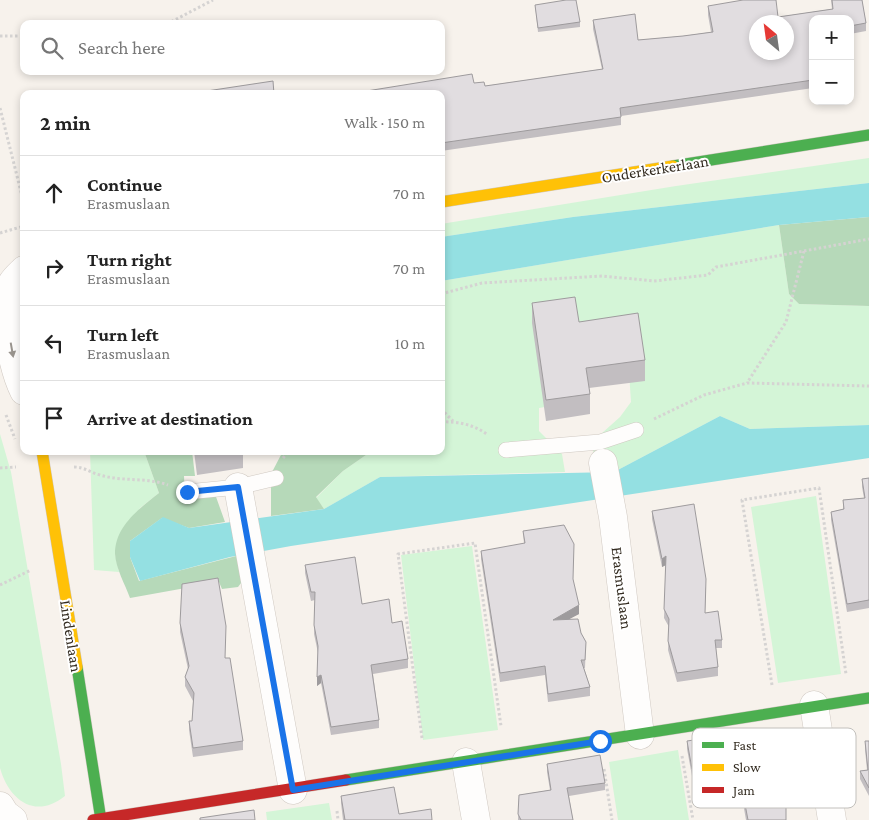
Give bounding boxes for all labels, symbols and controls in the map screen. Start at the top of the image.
north arrow [749,15,794,60]
map controls [809,15,854,105]
button: + [809,15,854,60]
search box [20,20,445,75]
icon: search [38,34,66,62]
text: Search here [78,37,165,58]
button: − [809,60,854,105]
text: 2 min [40,111,91,135]
text: Walk · 150 m [344,114,425,131]
street label: Ouderkerkerlaan [600,152,710,186]
text: Continue [87,174,162,195]
icon: ahead [40,179,68,207]
text: 70 m [393,185,425,202]
text: Erasmuslaan [87,195,170,212]
text: Turn right [87,249,172,270]
icon: right [40,254,68,282]
text: 70 m [393,260,425,277]
text: Erasmuslaan [87,270,170,287]
text: Turn left [87,324,159,345]
icon: left [40,329,68,357]
text: 10 m [395,335,425,352]
one-way arrow [8,343,16,359]
text: Erasmuslaan [87,345,170,362]
icon: arrive [40,404,68,432]
text: Arrive at destination [87,408,253,429]
route end [176,481,199,504]
street label: Erasmuslaan [609,546,636,631]
street label: Lindenlaan [57,599,85,673]
legend [692,728,856,808]
route start [589,730,612,753]
text: Fast [733,737,757,753]
text: Slow [733,759,761,775]
text: Jam [731,782,755,798]

